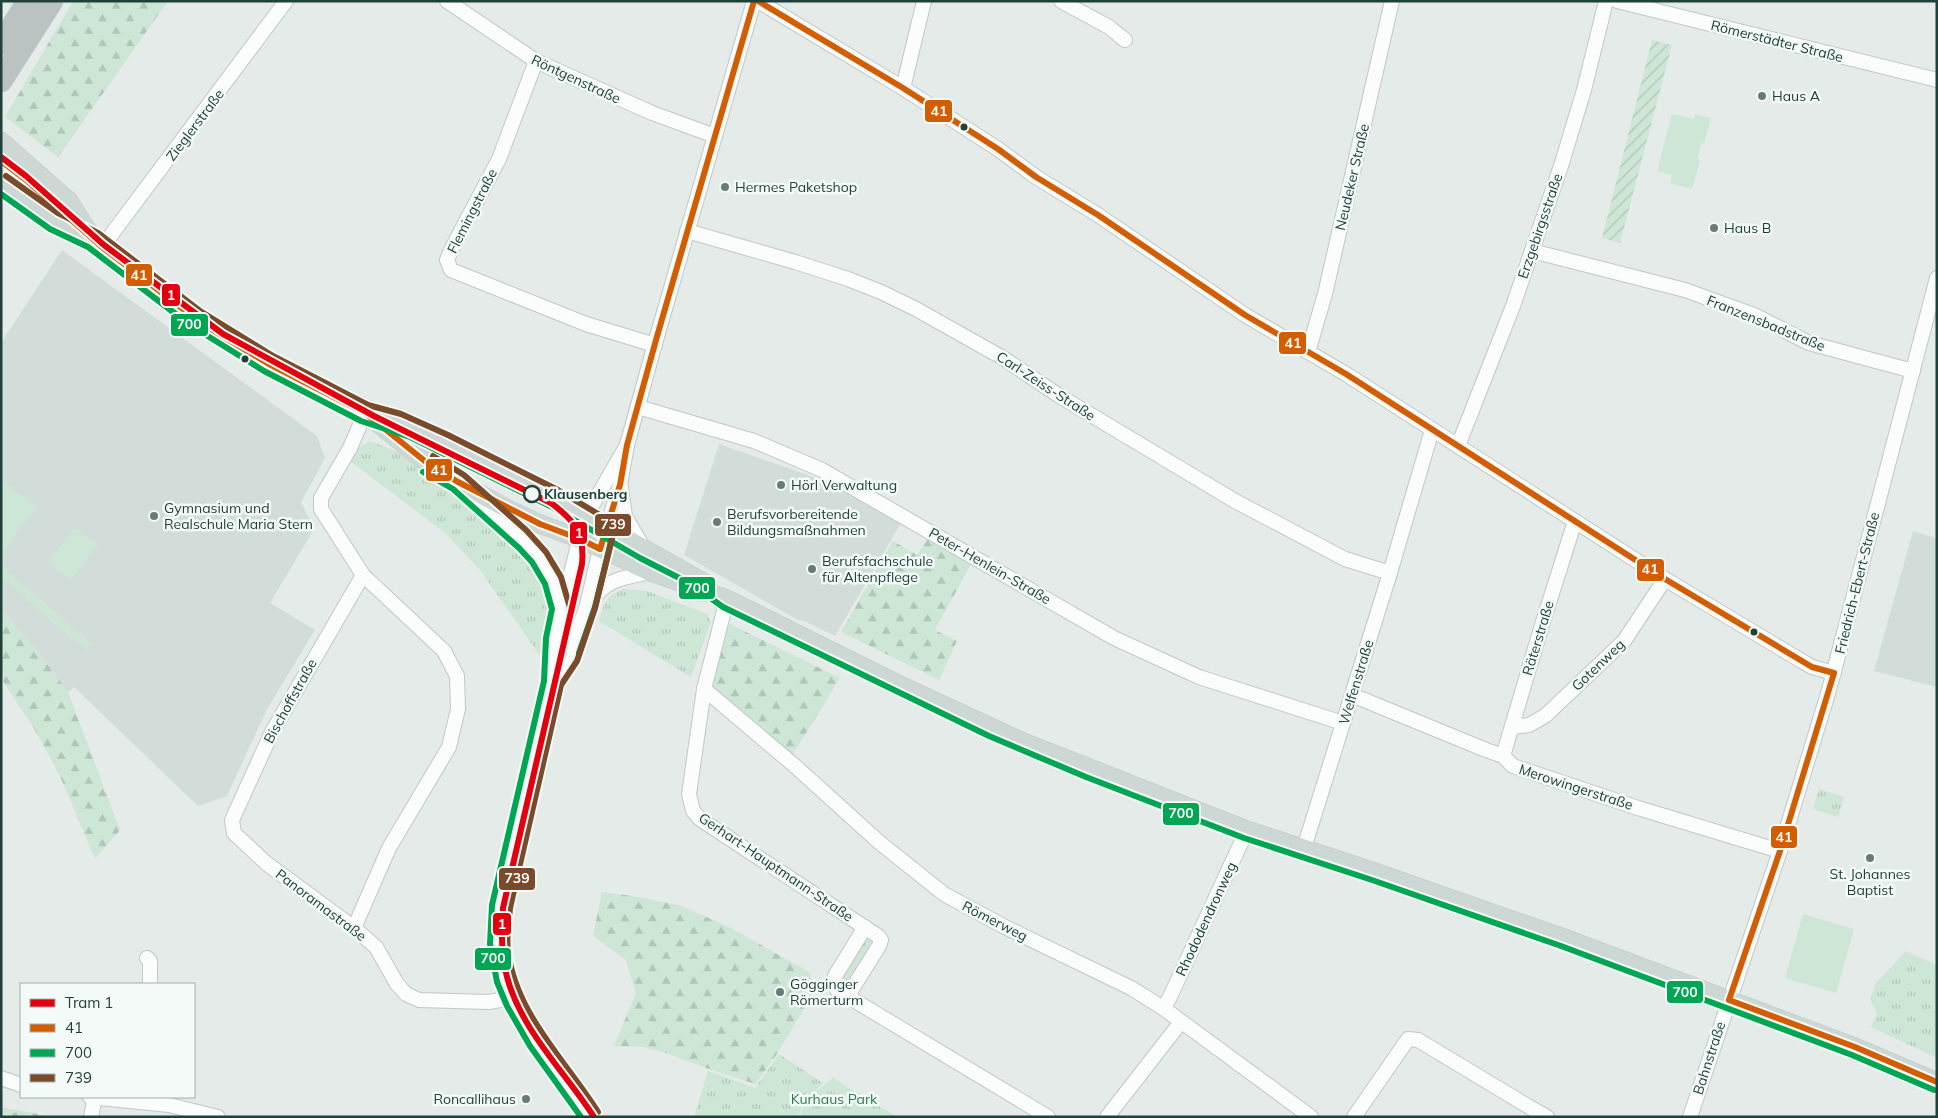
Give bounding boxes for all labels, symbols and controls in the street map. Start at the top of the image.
street label: Römerstädter Straße [1709,16,1845,66]
street label: Röntgenstraße [528,50,624,108]
street label: Zieglerstraße [162,85,228,165]
place label: Haus A [1772,87,1821,105]
marker: Haus A [1756,90,1768,102]
line badge: 41 [924,99,953,123]
text: 41 [931,102,947,120]
unlabelled marker [959,122,969,132]
street label: Neudeker Straße [1331,122,1373,232]
street label: Flemingstraße [443,166,501,256]
street label: Erzgebirgsstraße [1514,171,1566,281]
place label: Hermes Paketshop [735,178,857,196]
marker: Hermes Paketshop [719,181,731,193]
place label: Haus B [1724,219,1771,237]
marker: Haus B [1708,222,1720,234]
line badge: 41 [125,263,153,287]
text: 41 [131,266,147,284]
line badge: 1 [161,283,181,307]
text: 1 [167,286,175,304]
street label: Franzensbadstraße [1704,291,1828,355]
line badge: 700 [170,313,209,337]
text: 700 [176,315,202,333]
line badge: 41 [1278,331,1307,355]
text: 41 [1285,334,1301,352]
street label: Carl-Zeiss-Straße [993,347,1099,425]
unlabelled marker [240,354,250,364]
line badge: 41 [425,458,453,482]
text: 41 [431,461,447,479]
place label: Hörl Verwaltung [791,476,897,494]
marker: Hörl Verwaltung [775,479,787,491]
marker: Klausenberg [523,485,541,503]
place label: Klausenberg [544,485,628,503]
place label: Gymnasium und Realschule Maria Stern [164,499,313,533]
place label: Berufsvorbereitende Bildungsmaßnahmen [727,505,866,539]
marker: Gymnasium und Realschule Maria Stern [148,510,160,522]
street label: Friedrich-Ebert-Straße [1831,510,1883,656]
line badge: 739 [594,513,632,537]
text: 739 [600,515,626,533]
marker: Berufsvorbereitende Bildungsmaßnahmen [711,516,723,528]
line badge: 1 [569,521,588,545]
text: 1 [575,524,583,542]
street label: Peter-Henlein-Straße [926,524,1054,608]
place label: Berufsfachschule für Altenpflege [822,552,933,586]
line badge: 41 [1636,558,1665,582]
text: 41 [1642,560,1658,578]
marker: Berufsfachschule für Altenpflege [806,563,818,575]
line badge: 700 [678,576,716,600]
text: 700 [684,579,710,597]
street label: Räterstraße [1518,598,1558,678]
unlabelled marker [1749,627,1759,637]
street label: Gotenweg [1568,635,1628,695]
street label: Welfenstraße [1335,637,1377,727]
street label: Bischoffstraße [259,656,321,746]
street label: Merowingerstraße [1517,760,1635,814]
line badge: 700 [1162,802,1200,826]
text: 700 [1168,804,1194,822]
street label: Gerhart-Hauptmann-Straße [695,809,857,925]
line badge: 41 [1770,825,1798,849]
text: 41 [1776,828,1792,846]
marker: St. Johannes Baptist [1864,852,1876,864]
street label: Rhododendronweg [1172,859,1240,979]
street label: Panoramastraße [272,865,370,945]
place label: St. Johannes Baptist [1830,865,1910,899]
line badge: 739 [498,867,536,891]
text: 739 [504,869,530,887]
street label: Römerweg [959,897,1031,945]
line badge: 1 [492,912,512,936]
text: 1 [498,915,506,933]
line badge: 700 [474,947,512,971]
text: 700 [480,949,506,967]
place label: Gögginger Römerturm [790,975,863,1009]
line badge: 700 [1666,980,1704,1004]
legend [20,983,195,1098]
text: 700 [1672,983,1698,1001]
marker: Gögginger Römerturm [774,986,786,998]
text: Tram 1 [65,993,113,1012]
text: 41 [65,1018,83,1037]
street label: Bahnstraße [1689,1019,1729,1097]
text: 700 [65,1043,92,1062]
text: 739 [65,1068,92,1087]
place label: Roncallihaus [433,1090,516,1108]
park label: Kurhaus Park [791,1090,878,1108]
marker: Roncallihaus [520,1093,532,1105]

